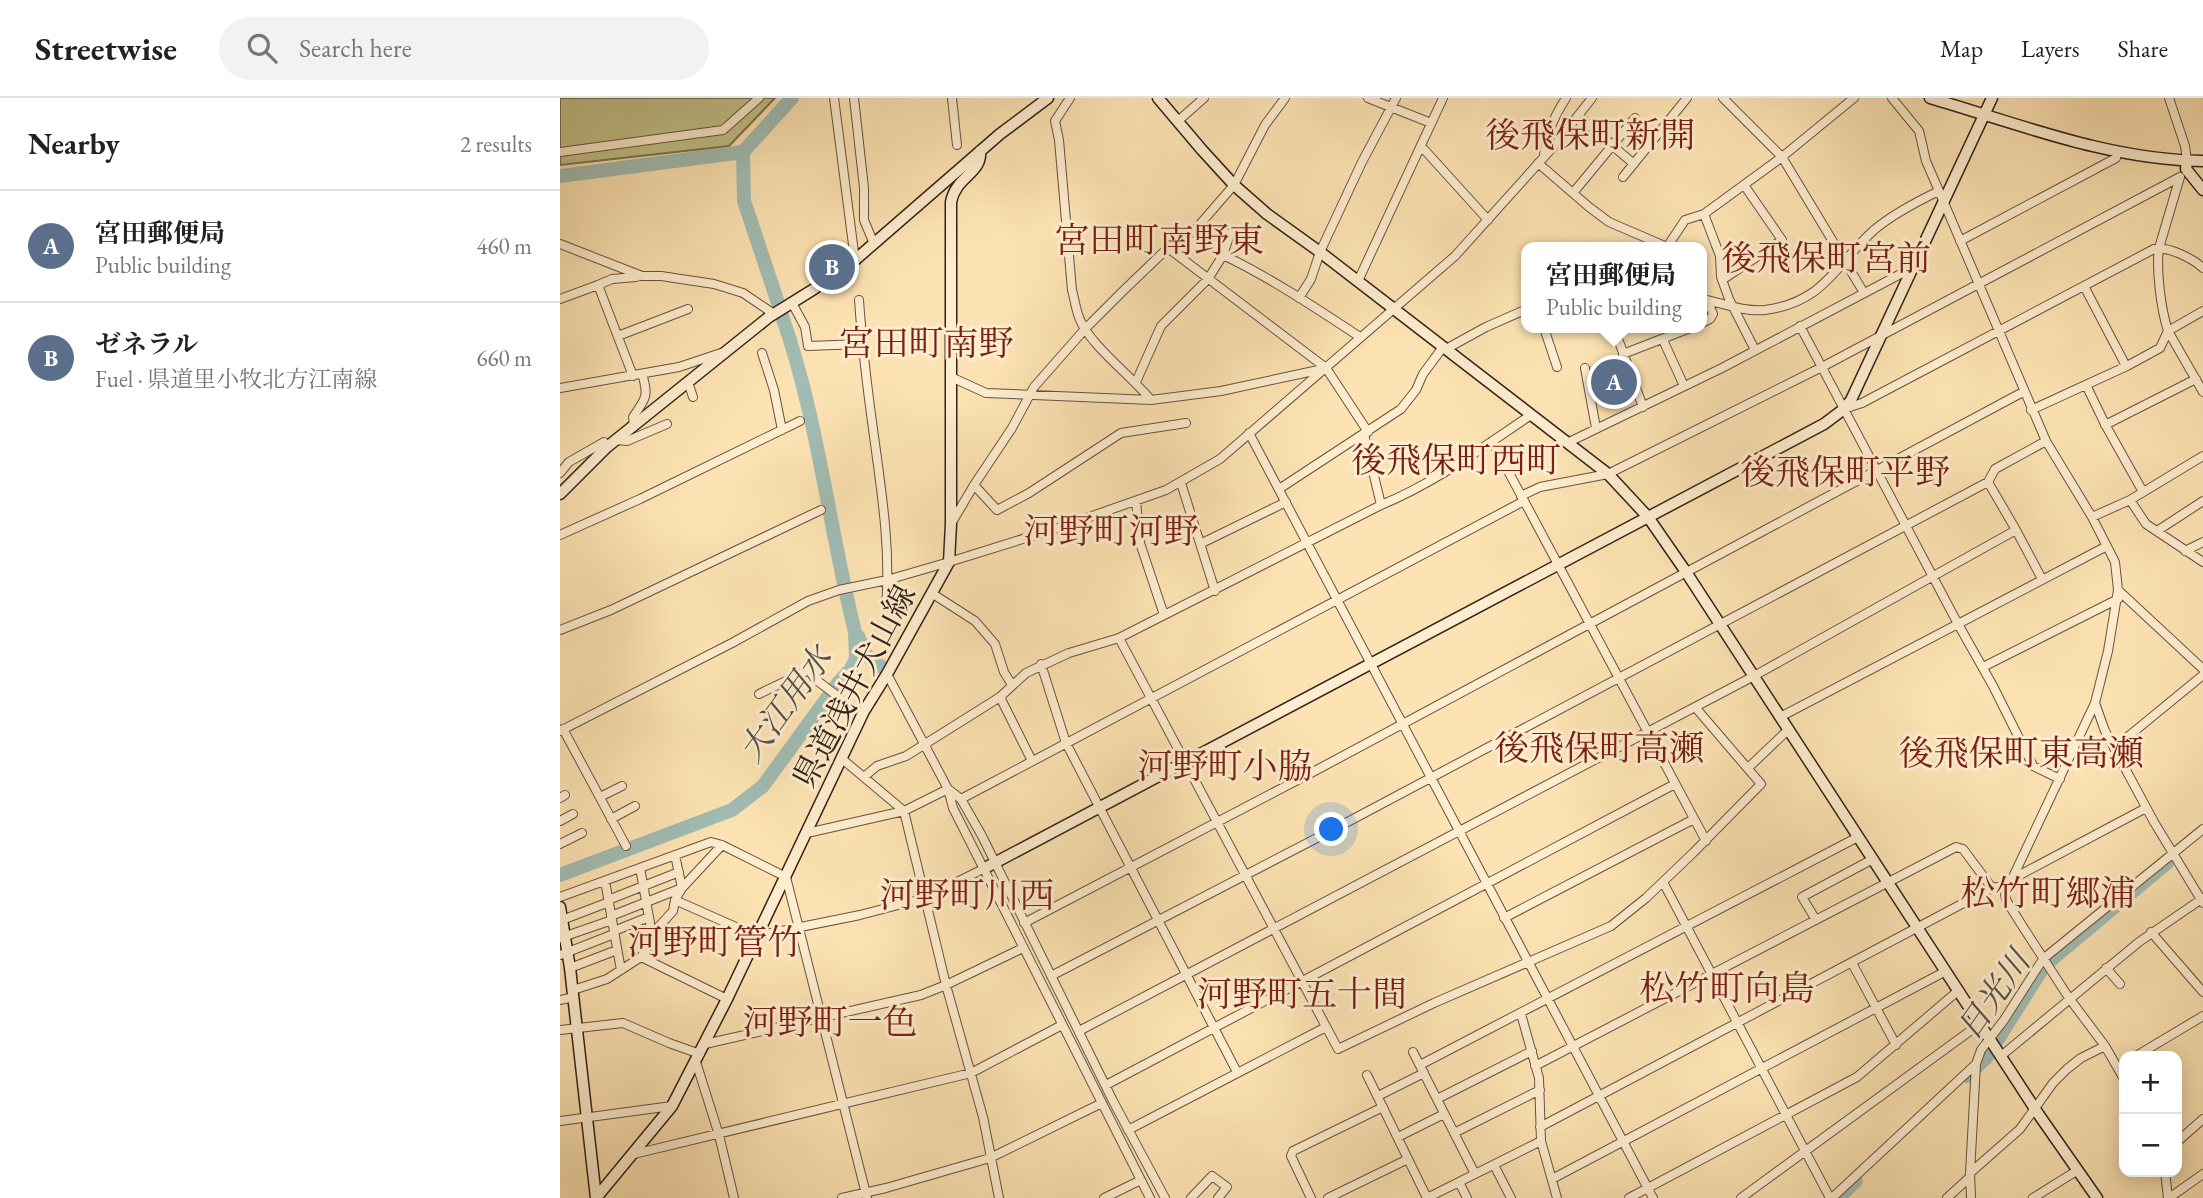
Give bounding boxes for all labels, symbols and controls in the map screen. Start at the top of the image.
search box [219,17,709,80]
text: Streetwise [35,27,177,70]
icon: search [243,29,281,67]
text: Search here [299,31,412,65]
text: Map [1940,33,1983,64]
text: Layers [2021,33,2080,64]
text: Share [2118,33,2168,64]
district label: 後飛保町新開 [1485,112,1695,157]
text: Nearby [28,124,120,163]
text: 2 results [460,129,532,159]
text: 宮田郵便局 [95,216,225,250]
district label: 宮田町南野東 [1054,217,1264,262]
text: A [43,231,59,261]
text: 460 m [476,231,532,261]
district label: 後飛保町宮前 [1721,235,1931,280]
pin: B [809,241,855,293]
popup [1521,242,1707,333]
text: Public building [95,250,231,280]
text: 宮田郵便局 [1546,258,1676,292]
text: Public building [1546,292,1682,322]
district label: 宮田町南野 [838,320,1014,365]
text: ゼネラル [95,327,198,361]
text: B [44,343,58,373]
text: 660 m [476,343,532,373]
pin: A [1591,356,1637,408]
text: Fuel · 県道里小牧北方江南線 [95,364,377,394]
district label: 後飛保町西町 [1351,437,1561,482]
district label: 後飛保町平野 [1740,449,1950,494]
district label: 河野町河野 [1023,508,1199,553]
street label: 県道浅井犬山線 [783,577,925,795]
water label: 大江用水 [729,636,843,770]
district label: 後飛保町高瀬 [1494,725,1704,770]
district label: 後飛保町東高瀬 [1898,730,2144,775]
district label: 河野町小脇 [1137,743,1313,788]
your location [1314,812,1348,846]
district label: 松竹町郷浦 [1960,870,2136,915]
district label: 河野町川西 [879,872,1055,917]
district label: 河野町管竹 [627,919,803,964]
water label: 日光川 [1947,940,2041,1048]
district label: 松竹町向島 [1639,965,1815,1010]
district label: 河野町五十間 [1197,971,1407,1016]
district label: 河野町一色 [742,999,918,1044]
map controls [2119,1051,2182,1177]
button: + [2119,1051,2182,1114]
button: − [2119,1114,2182,1177]

